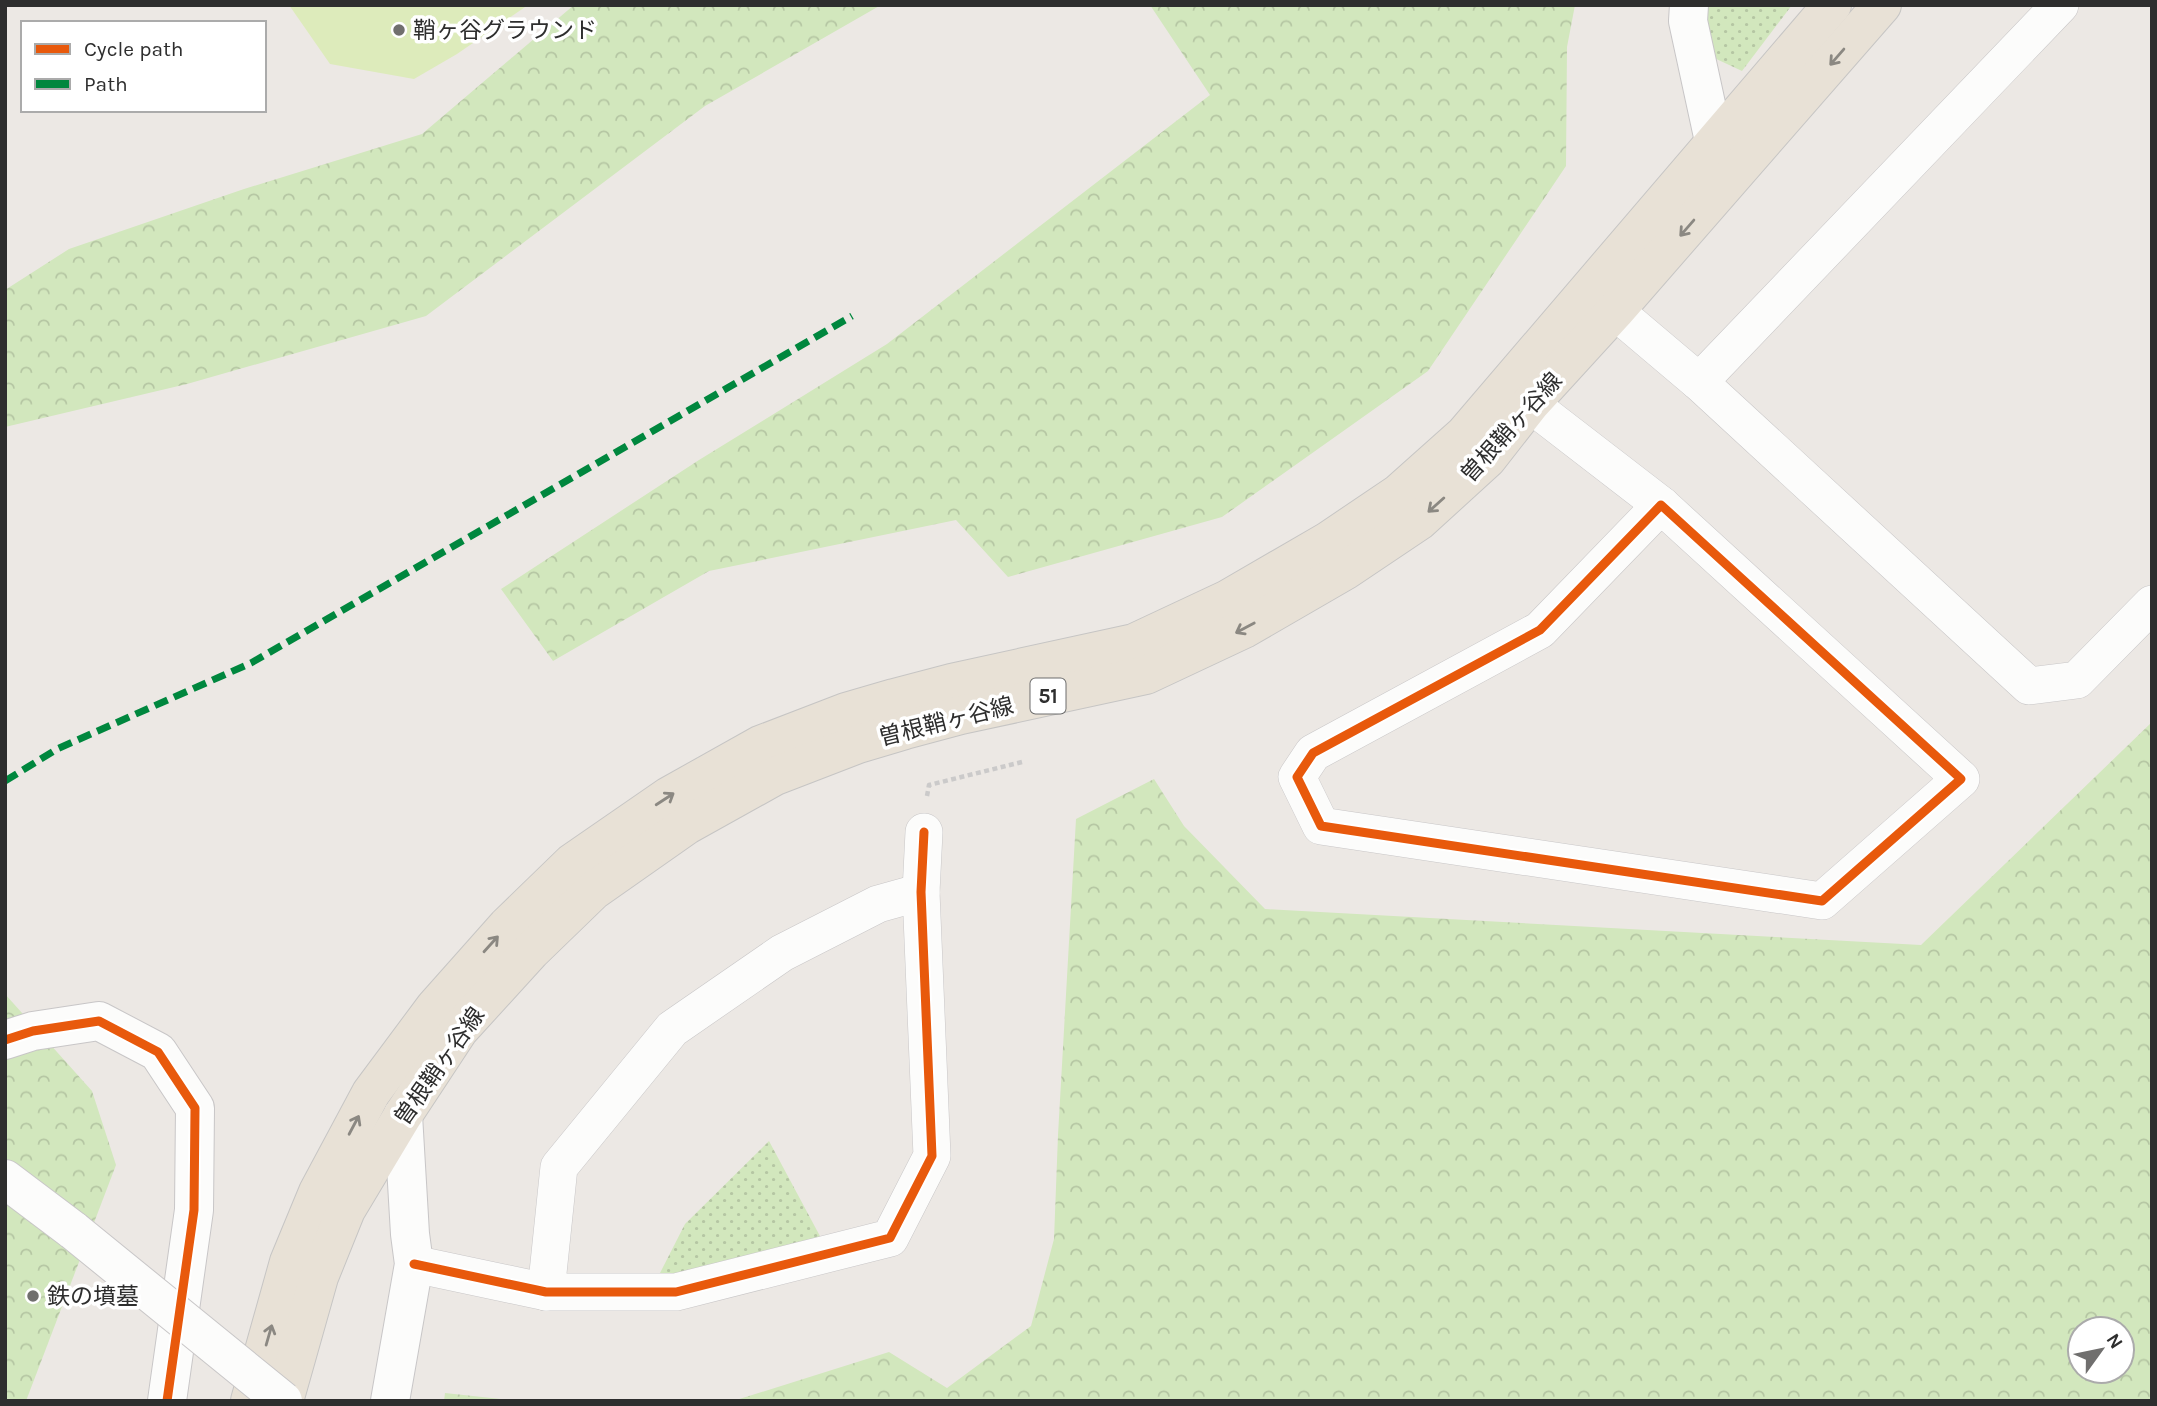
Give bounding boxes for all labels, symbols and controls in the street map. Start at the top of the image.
place label: 鞘ヶ谷グラウンド [413,17,597,44]
legend [21,21,266,112]
marker: 鞘ヶ谷グラウンド [391,22,407,38]
text: Cycle path [84,37,184,61]
one-way arrow [1829,47,1845,65]
text: Path [84,72,128,96]
one-way arrow [1679,219,1696,236]
street label: 曽根鞘ヶ谷線 [1455,367,1568,488]
one-way arrow [1427,497,1445,513]
one-way arrow [1235,622,1256,635]
road number: 51 [1030,678,1066,714]
street label: 曽根鞘ヶ谷線 [876,692,1016,751]
one-way arrow [655,792,674,807]
one-way arrow [482,936,498,954]
street label: 曽根鞘ヶ谷線 [389,1002,490,1131]
one-way arrow [347,1115,361,1136]
place label: 鉄の墳墓 [47,1283,139,1310]
marker: 鉄の墳墓 [25,1288,41,1304]
north arrow [2066,1315,2136,1385]
one-way arrow [263,1324,276,1346]
text: N [2101,1330,2127,1353]

